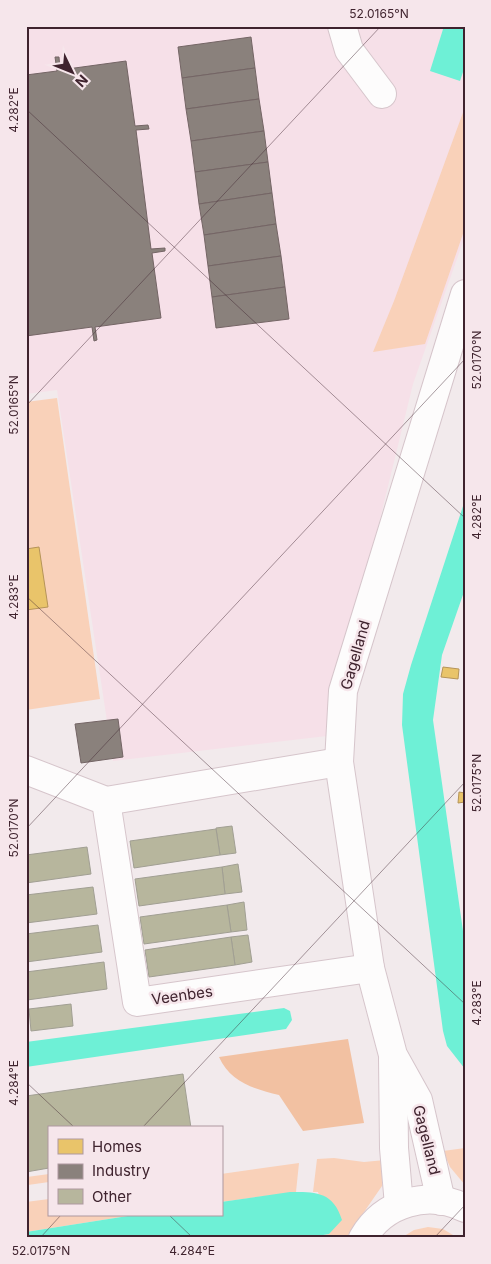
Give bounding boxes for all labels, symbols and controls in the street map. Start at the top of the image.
text: 52.0165°N [349,6,409,21]
north arrow [48,48,98,98]
text: N [72,72,92,91]
text: 4.282°E [6,87,21,133]
text: 52.0170°N [469,331,484,389]
text: 52.0165°N [6,375,21,435]
text: 4.282°E [469,494,484,540]
text: 4.283°E [6,574,21,620]
street label: Gagelland [336,618,374,692]
text: 52.0175°N [469,754,484,812]
text: 52.0170°N [6,799,21,857]
text: 4.283°E [469,980,484,1026]
street label: Veenbes [150,981,214,1009]
text: 4.284°E [6,1060,21,1106]
street label: Gagelland [409,1103,445,1177]
legend [48,1126,222,1216]
text: Homes [92,1137,142,1156]
text: Industry [92,1161,151,1180]
text: Other [92,1187,132,1206]
text: 52.0175°N [12,1243,70,1258]
text: 4.284°E [169,1243,215,1258]

